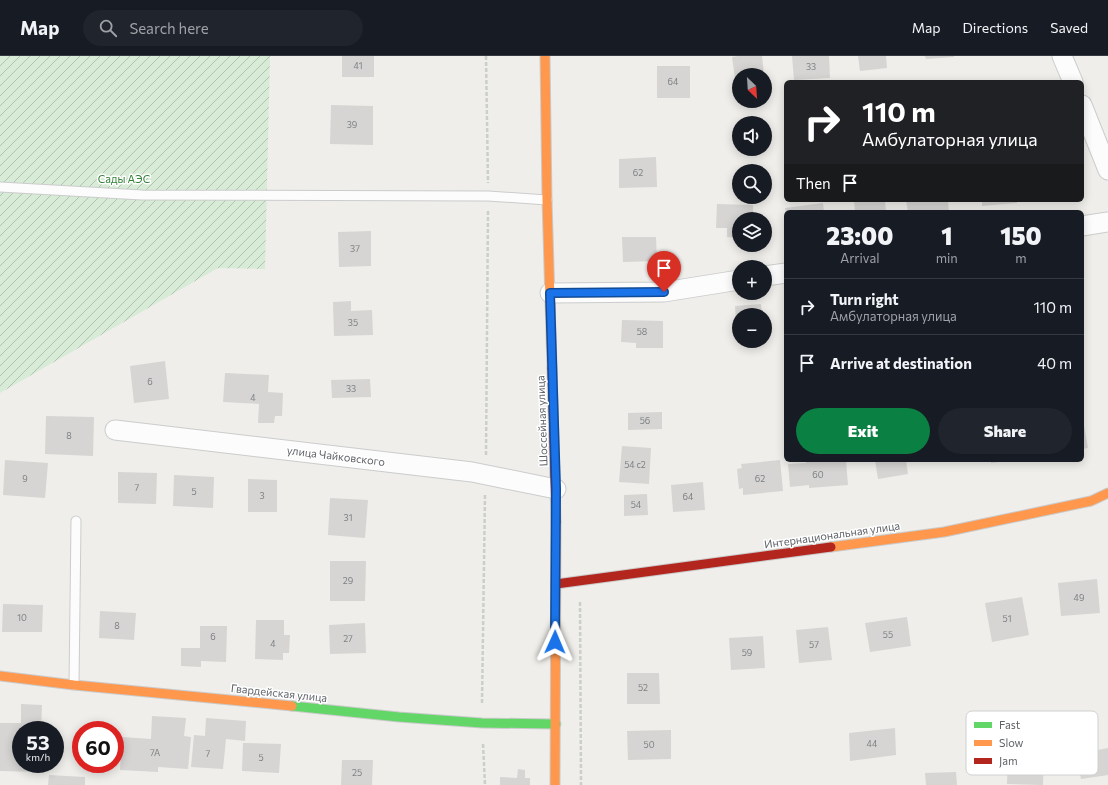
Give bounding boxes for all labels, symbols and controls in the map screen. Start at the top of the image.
search box [83,10,363,46]
text: Map [20,16,59,39]
icon: search [97,17,119,39]
text: Search here [129,19,209,37]
text: Map [912,19,941,36]
text: Directions [963,19,1028,36]
text: Saved [1050,19,1088,36]
house number: 41 [354,60,362,71]
house number: 33 [806,61,816,72]
north arrow [732,68,772,108]
map controls [732,68,772,348]
house number: 64 [668,76,679,87]
text: 110 m [862,94,936,128]
icon: right [796,96,848,148]
button: sound [732,116,772,156]
house number: 39 [347,119,357,130]
text: Амбулаторная улица [862,128,1038,150]
button: search [732,164,772,204]
house number: 62 [633,167,643,178]
park label: Сады АЭС [98,172,150,185]
icon: arrive [839,172,861,194]
text: Then [796,174,831,192]
button: layers [732,212,772,252]
text: 23:00 [826,221,893,250]
text: 1 [941,221,952,250]
text: 150 [1000,221,1042,250]
house number: 37 [350,243,360,254]
text: Arrival [840,250,880,266]
text: min [936,250,958,266]
text: m [1015,250,1027,266]
pin [647,251,681,292]
icon: arrive [653,257,675,279]
button: + [732,260,772,300]
text: Turn right [830,290,899,308]
icon: right [796,296,818,318]
text: 110 m [1033,298,1072,316]
button: − [732,308,772,348]
text: Амбулаторная улица [830,308,957,324]
house number: 35 [348,317,358,328]
house number: 58 [637,326,647,337]
icon: arrive [796,352,818,374]
text: Arrive at destination [830,354,972,372]
text: 40 m [1037,354,1072,372]
street label: Шоссейная улица [533,375,550,467]
house number: 6 [147,376,153,387]
house number: 33 [346,383,356,394]
house number: 4 [250,392,256,403]
button: Exit [796,408,930,454]
button: Share [938,408,1072,454]
house number: 56 [640,415,650,426]
house number: 8 [66,430,72,441]
street label: улица Чайковского [286,443,386,468]
house number: 54 с2 [624,459,646,470]
house number: 60 [812,469,824,480]
house number: 9 [22,473,28,484]
house number: 62 [755,473,765,484]
house number: 7 [135,482,140,493]
house number: 5 [191,486,197,497]
house number: 3 [259,490,265,501]
house number: 64 [683,491,694,502]
house number: 54 [631,499,642,510]
house number: 31 [344,512,352,523]
street label: Интернациональная улица [763,519,901,550]
house number: 29 [343,575,353,586]
house number: 49 [1074,592,1084,603]
house number: 10 [17,612,27,623]
house number: 51 [1002,613,1012,624]
house number: 8 [114,620,120,631]
position arrow [534,621,576,663]
house number: 55 [883,629,893,640]
house number: 6 [210,631,216,642]
house number: 27 [343,633,353,644]
house number: 4 [270,638,276,649]
house number: 57 [809,639,819,650]
house number: 59 [742,647,752,658]
street label: Гвардейская улица [230,681,328,704]
house number: 52 [638,682,648,693]
legend [966,711,1098,775]
text: Fast [999,718,1021,731]
speed limit sign: 60 [72,721,124,773]
text: 53 [26,730,50,754]
text: Slow [999,736,1024,749]
house number: 44 [867,738,878,749]
house number: 50 [643,739,655,750]
house number: 7А [150,747,160,758]
house number: 7 [206,748,211,759]
text: km/h [26,751,50,763]
house number: 5 [258,752,264,763]
text: Jam [999,754,1018,768]
house number: 25 [352,767,362,778]

